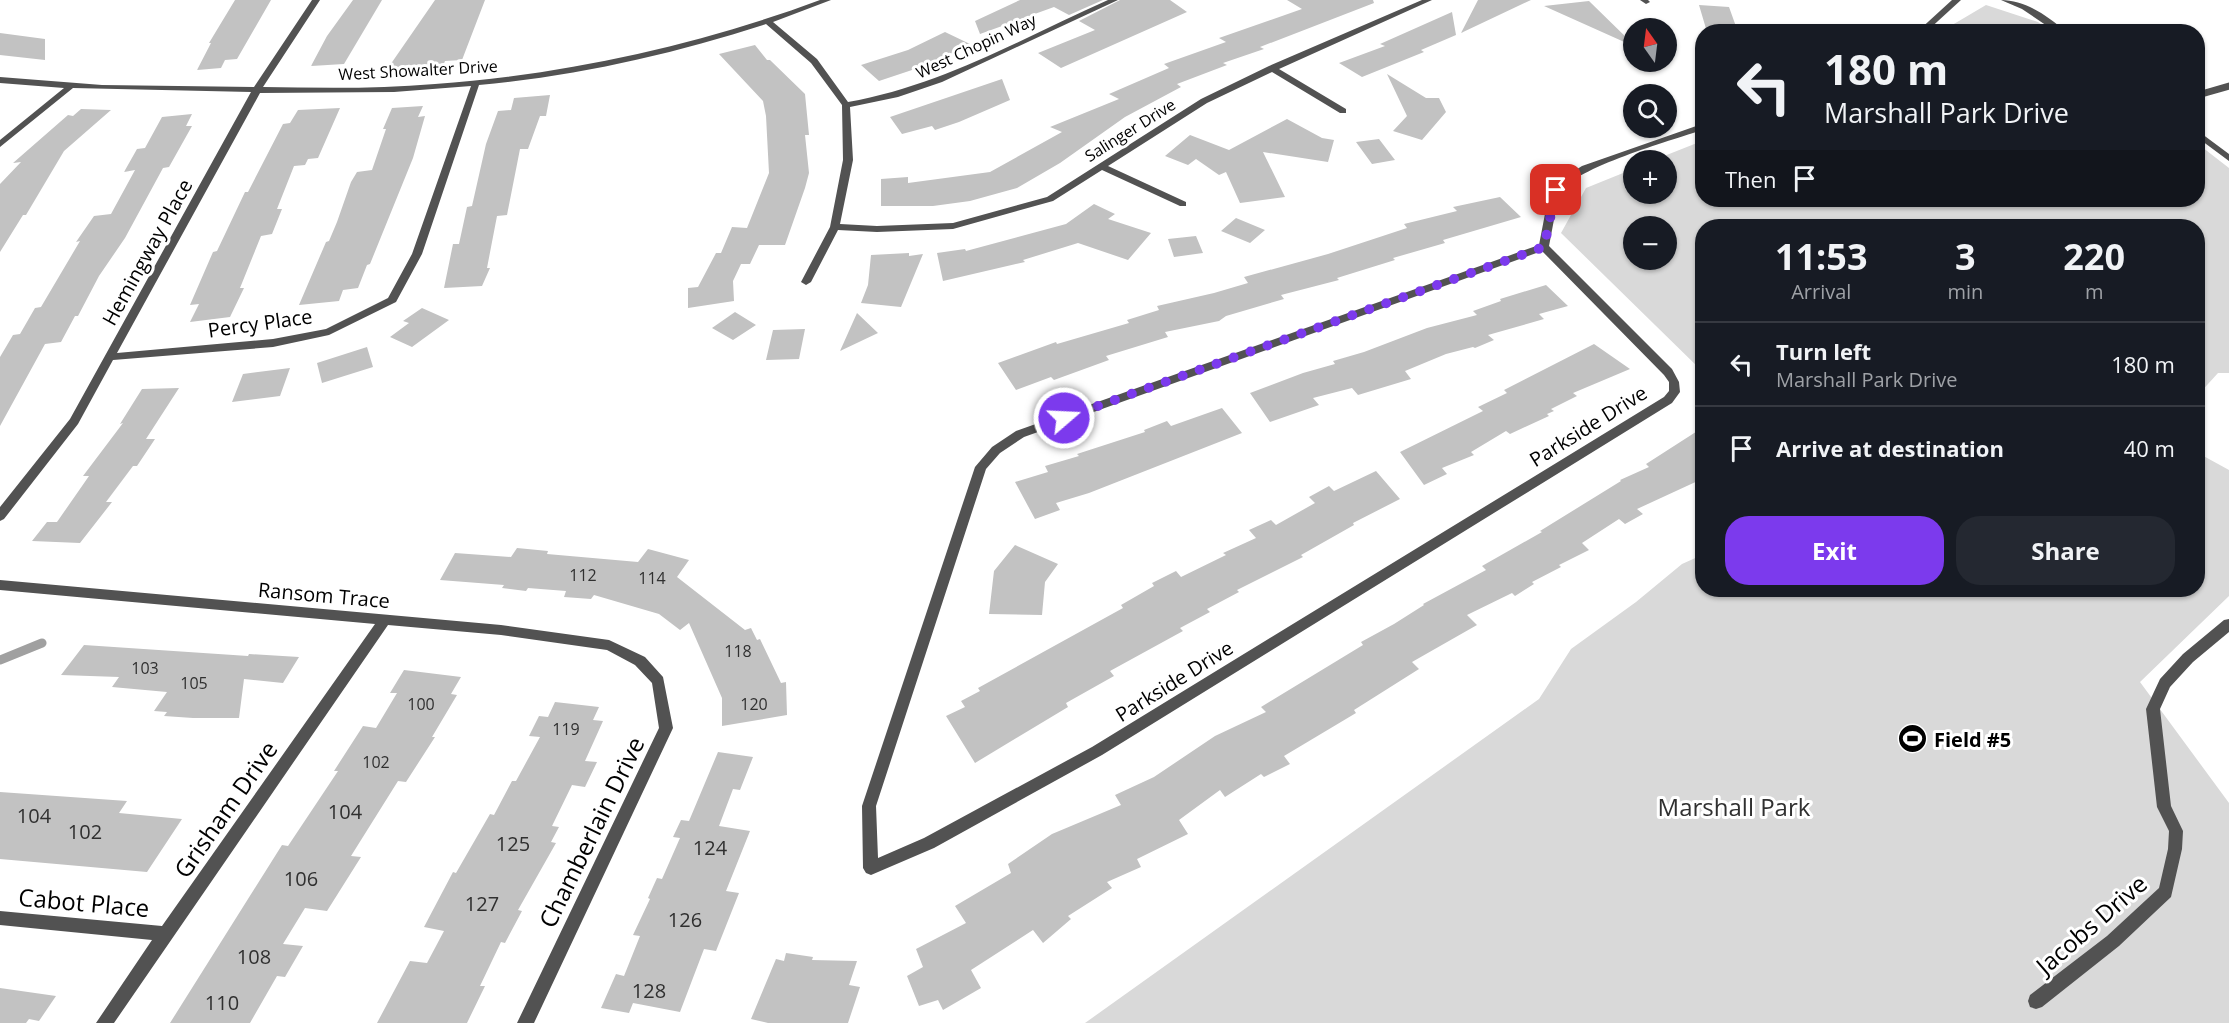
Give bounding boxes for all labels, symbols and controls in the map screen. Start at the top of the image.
street label: West Chopin Way [912,8,1041,83]
north arrow [1623,18,1677,72]
map controls [1623,18,1677,270]
text: 180 m [1824,40,1948,97]
icon: left [1725,48,1803,126]
street label: West Showalter Drive [338,55,498,85]
button: search [1623,84,1677,138]
street label: Salinger Drive [1080,93,1180,167]
text: Marshall Park Drive [1824,94,2069,131]
button: + [1623,150,1677,204]
icon: arrive [1788,162,1821,195]
pin [1530,164,1581,215]
text: Then [1725,164,1776,194]
icon: arrive [1539,173,1572,206]
street label: Hemingway Place [96,174,198,330]
button: − [1623,216,1677,270]
text: 11:53 [1775,232,1868,281]
text: 3 [1955,232,1976,281]
text: 220 [2063,232,2125,281]
text: Arrival [1791,278,1851,305]
text: min [1947,278,1983,305]
text: m [2085,278,2103,305]
street label: Percy Place [206,302,314,344]
text: Turn left [1776,336,1871,366]
icon: left [1725,348,1758,381]
text: 180 m [2111,349,2175,379]
text: Marshall Park Drive [1776,366,1957,393]
street label: Parkside Drive [1524,379,1652,473]
position arrow [1032,386,1096,450]
icon: arrive [1725,432,1758,465]
text: Arrive at destination [1776,433,2004,463]
text: 40 m [2124,433,2175,463]
button: Exit [1725,516,1944,585]
button: Share [1956,516,2175,585]
house number: 112 [569,564,597,586]
house number: 114 [638,567,666,589]
street label: Ransom Trace [257,576,391,614]
street label: Parkside Drive [1110,634,1238,728]
house number: 118 [724,640,752,662]
house number: 103 [131,657,159,679]
house number: 105 [180,672,208,694]
house number: 100 [407,693,435,715]
house number: 120 [740,693,768,715]
house number: 119 [552,718,580,740]
sports icon: Field #5 [1897,723,1929,755]
place label: Field #5 [1934,726,2011,753]
street label: Chamberlain Drive [530,731,652,933]
street label: Grisham Drive [166,734,284,884]
house number: 102 [362,751,390,773]
park label: Marshall Park [1658,790,1811,823]
house number: 104 [328,798,363,825]
house number: 104 [17,802,52,829]
house number: 102 [68,818,102,845]
house number: 125 [496,830,530,857]
house number: 124 [693,834,728,861]
house number: 106 [284,865,318,892]
street label: Jacobs Drive [2027,867,2153,983]
street label: Cabot Place [17,880,151,924]
house number: 127 [465,890,499,917]
house number: 126 [668,906,702,933]
house number: 108 [237,943,271,970]
house number: 128 [632,977,666,1004]
house number: 110 [205,989,239,1016]

